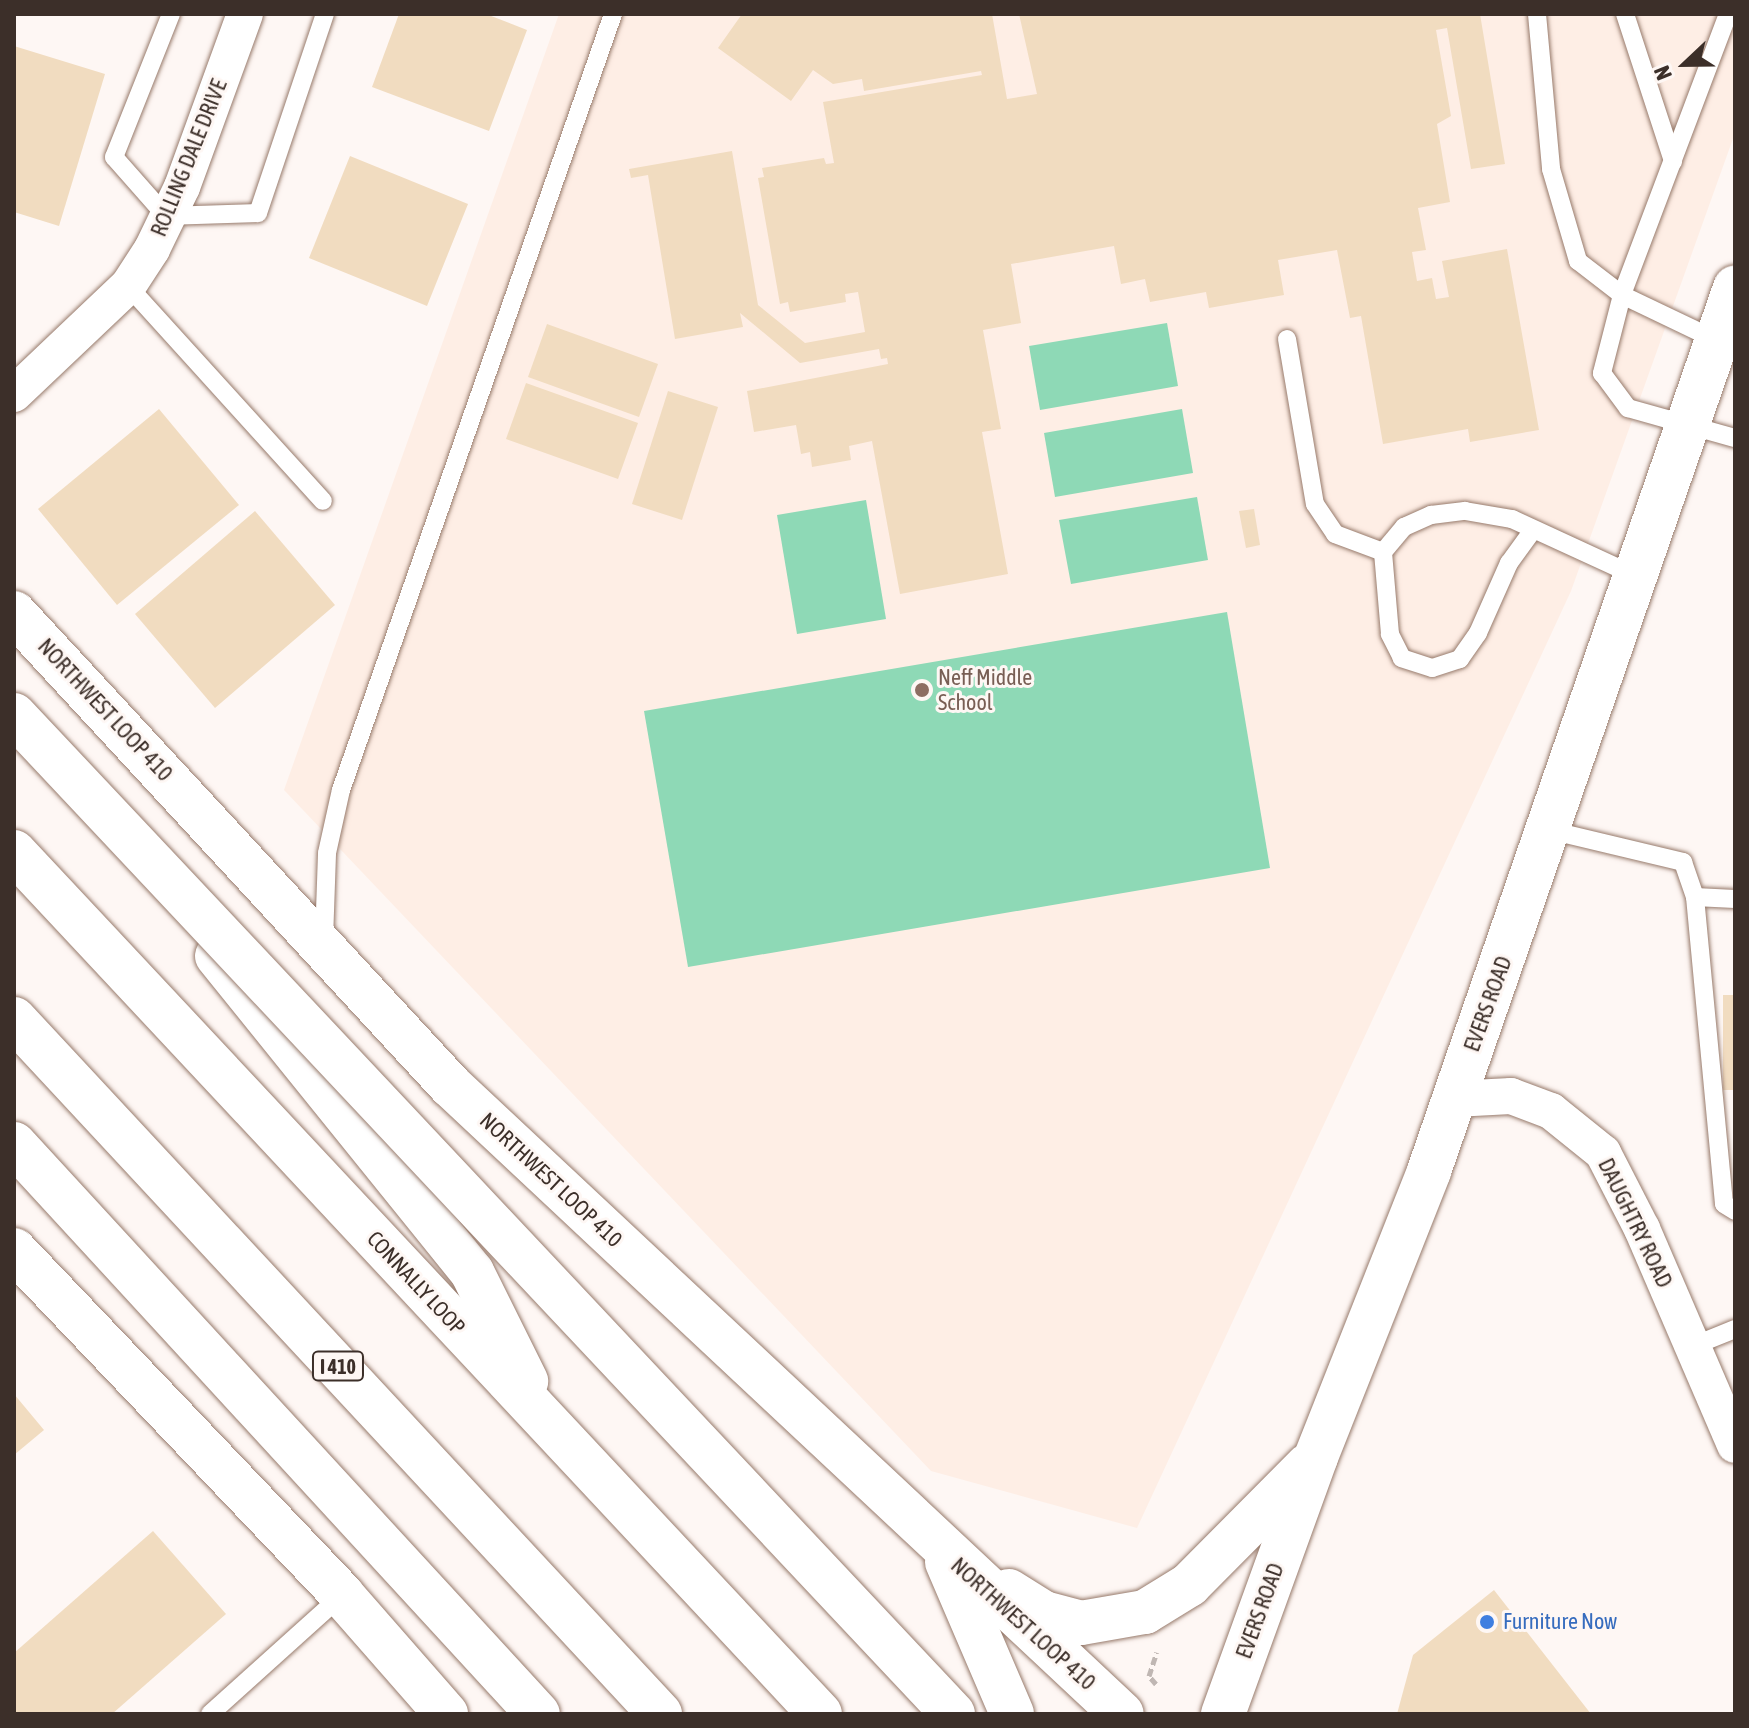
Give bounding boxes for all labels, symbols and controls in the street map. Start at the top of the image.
north arrow [1645,24,1725,104]
text: N [1648,62,1677,84]
street label: ROLLING DALE DRIVE [145,76,233,240]
street label: NORTHWEST LOOP 410 [32,633,178,787]
place label: Neff Middle School [938,664,1032,716]
marker: Neff Middle School [913,681,931,699]
street label: EVERS ROAD [1459,953,1517,1055]
street label: NORTHWEST LOOP 410 [474,1107,628,1253]
street label: DAUGHTRY ROAD [1592,1154,1678,1292]
street label: CONNALLY LOOP [361,1226,471,1340]
road number: I 410 [310,1350,366,1382]
street label: NORTHWEST LOOP 410 [945,1552,1101,1696]
street label: EVERS ROAD [1231,1560,1289,1662]
place label: Furniture Now [1503,1609,1617,1635]
marker: Furniture Now [1478,1613,1496,1631]

